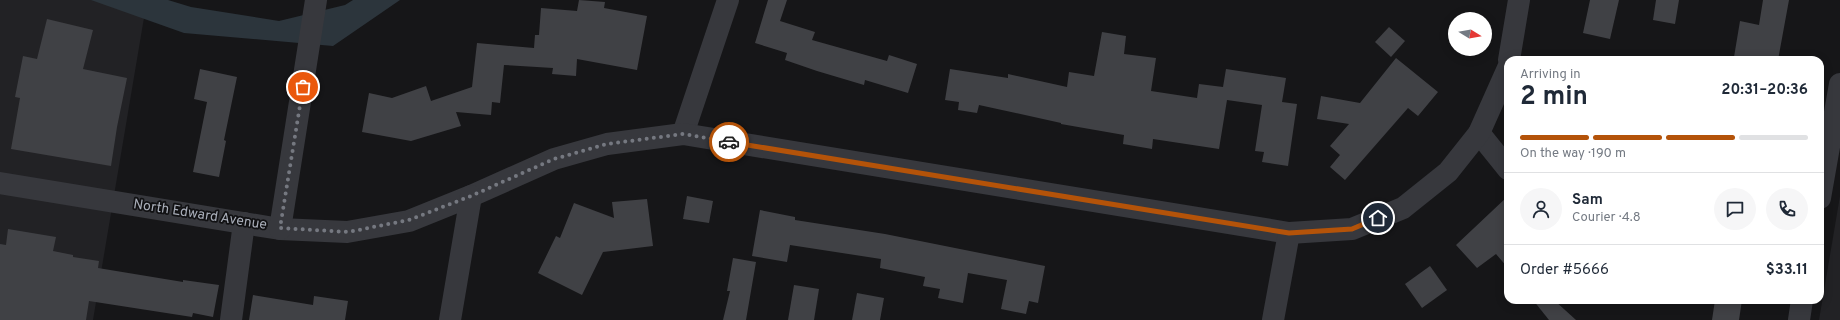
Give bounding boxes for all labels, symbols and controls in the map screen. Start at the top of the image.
north arrow [1448,12,1492,56]
map controls [1448,12,1492,56]
text: Arriving in [1520,67,1581,83]
pin [286,70,320,104]
icon: bag [292,76,314,98]
text: 2 min [1520,81,1588,114]
text: 20:31–20:36 [1721,81,1808,100]
courier [709,122,749,162]
icon: car [718,131,740,153]
text: On the way · 190 m [1520,146,1626,162]
button: person [1520,188,1562,230]
button: chat [1714,188,1756,230]
button: phone [1766,188,1808,230]
text: Sam [1572,191,1603,210]
street label: North Edward Avenue [132,196,268,234]
pin [1361,201,1395,235]
icon: home [1367,207,1389,229]
text: Courier · 4.8 [1572,210,1641,226]
text: Order #5666 [1520,261,1609,280]
text: $33.11 [1766,261,1808,280]

